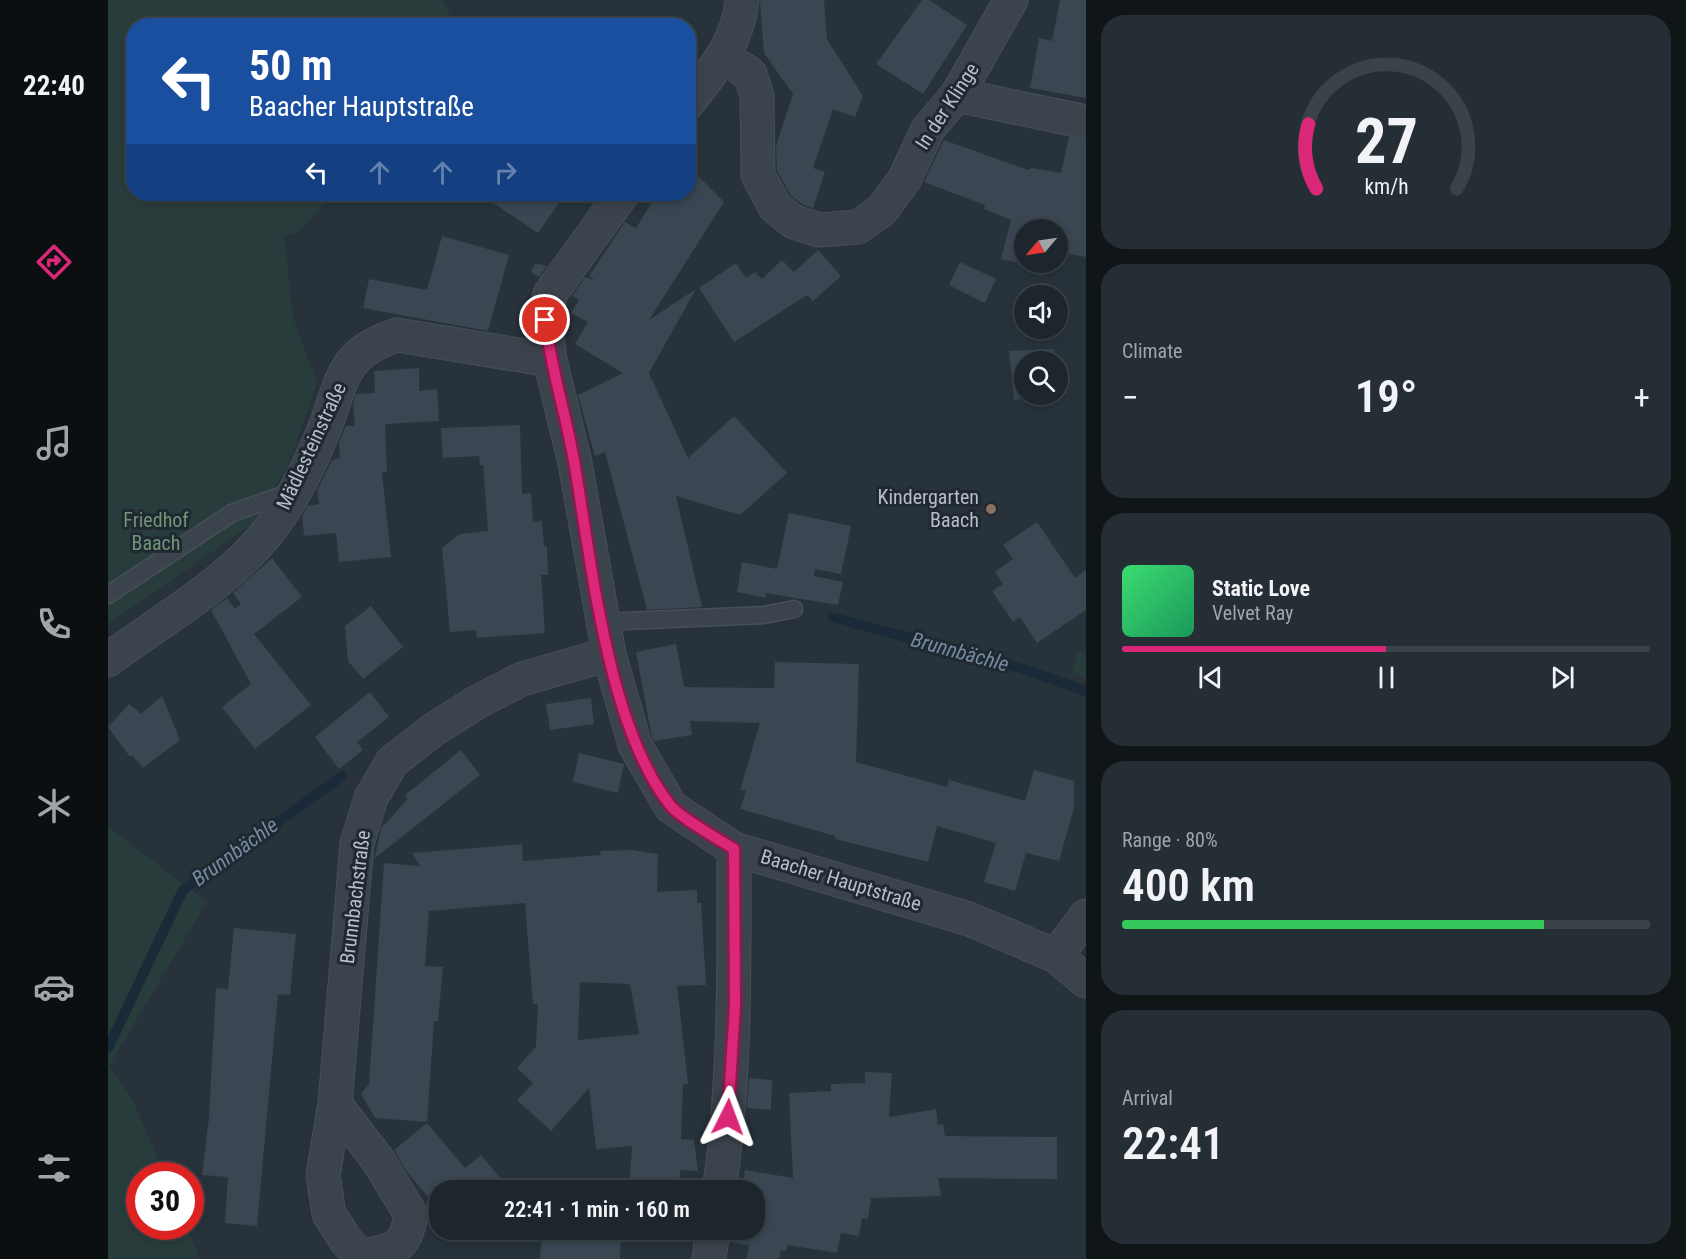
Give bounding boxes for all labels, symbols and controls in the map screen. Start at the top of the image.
text: 50 m [249,41,332,90]
icon: left [150,42,228,120]
street label: In der Klinge [910,58,984,154]
text: 22:40 [23,70,85,102]
text: Baacher Hauptstraße [249,91,474,123]
text: 27 [1354,105,1418,178]
icon: left [300,156,333,189]
icon: ahead [363,156,396,189]
icon: ahead [426,156,459,189]
icon: right [489,156,522,189]
text: km/h [1364,174,1408,199]
north arrow [1014,219,1068,273]
map controls [1014,219,1068,405]
icon: directions [33,241,75,283]
button: sound [1014,285,1068,339]
pin [519,294,570,345]
icon: arrive [528,303,561,336]
text: Climate [1122,339,1182,363]
button: search [1014,351,1068,405]
text: 19° [1355,370,1417,423]
text: − [1122,378,1139,417]
text: + [1634,378,1650,417]
street label: Mädlesteinstraße [271,379,351,513]
icon: music [33,422,75,464]
place label: Kindergarten Baach [878,485,979,532]
marker: Kindergarten Baach [984,502,998,516]
park label: Friedhof Baach [123,508,189,555]
text: Static Love [1212,576,1310,601]
text: Velvet Ray [1212,601,1293,625]
icon: phone [33,603,75,645]
water label: Brunnbächle [909,627,1011,677]
icon: previous [1194,661,1227,694]
icon: pause [1370,661,1403,694]
icon: next [1546,661,1579,694]
icon: climate [33,785,75,827]
water label: Brunnbächle [187,813,283,891]
text: Range · 80% [1122,828,1218,852]
street label: Brunnbachstraße [335,829,375,965]
street label: Baacher Hauptstraße [758,844,924,916]
text: 400 km [1122,859,1255,912]
icon: car [33,966,75,1008]
position arrow [696,1085,760,1149]
text: Arrival [1122,1086,1173,1110]
text: 22:41 [1122,1117,1224,1170]
icon: filters [33,1147,75,1189]
speed limit sign: 30 [126,1162,204,1240]
text: 22:41 · 1 min · 160 m [504,1197,690,1222]

